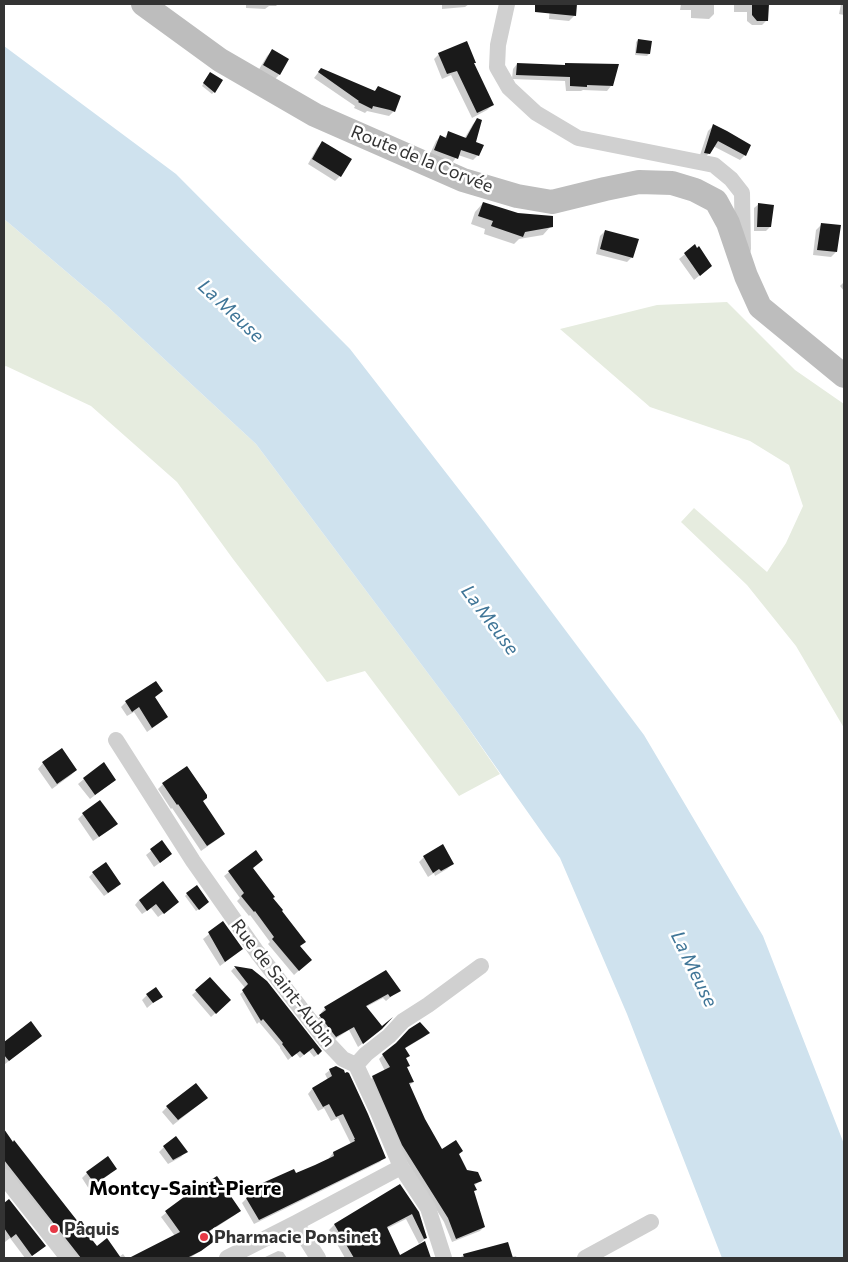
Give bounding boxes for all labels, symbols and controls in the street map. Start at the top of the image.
street label: Route de la Corvée [348,121,496,197]
water label: La Meuse [193,275,269,347]
water label: La Meuse [456,580,524,660]
street label: Rue de Saint-Aubin [227,915,339,1051]
water label: La Meuse [666,927,722,1011]
district label: Montcy-Saint-Pierre [89,1176,281,1200]
place label: Pâquis [64,1218,119,1240]
marker: Pâquis [48,1223,60,1235]
place label: Pharmacie Ponsinet [214,1226,378,1248]
marker: Pharmacie Ponsinet [198,1231,210,1243]

